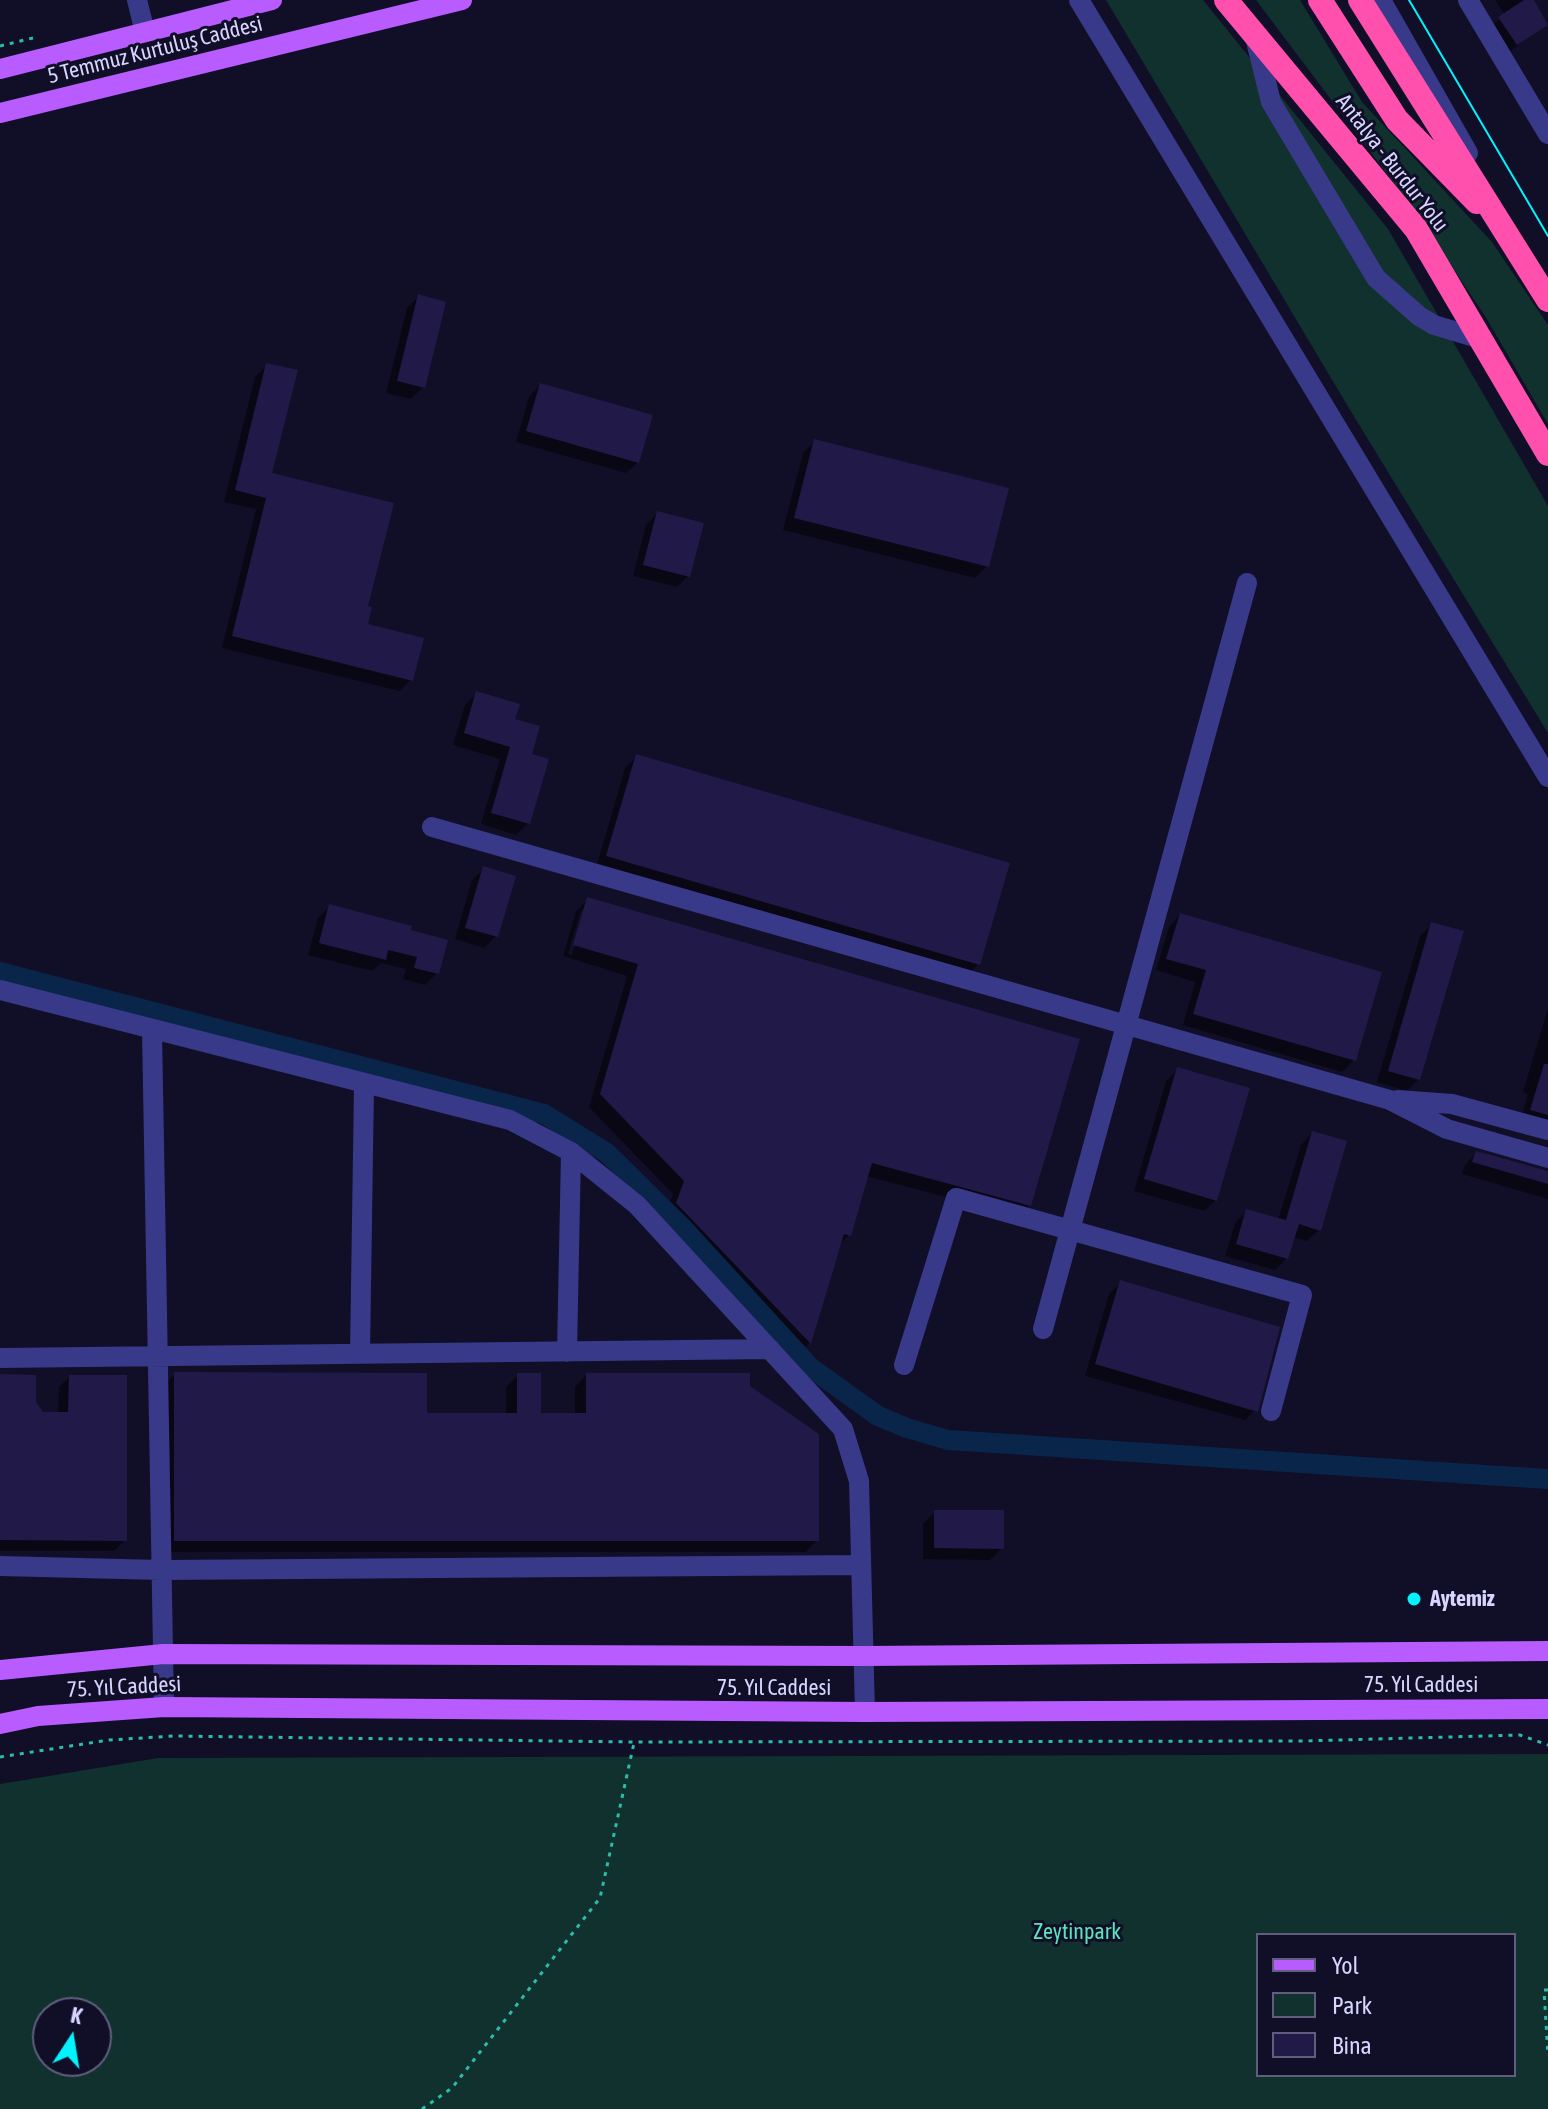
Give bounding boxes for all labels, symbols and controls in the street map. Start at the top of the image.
street label: 5 Temmuz Kurtuluş Caddesi [45,11,265,89]
street label: Antalya - Burdur Yolu [1330,89,1454,237]
place label: Aytemiz [1430,1586,1495,1612]
marker: Aytemiz [1405,1590,1423,1608]
street label: 75. Yıl Caddesi [66,1671,182,1703]
street label: 75. Yıl Caddesi [1364,1672,1478,1698]
street label: 75. Yıl Caddesi [717,1675,831,1701]
park label: Zeytinpark [1033,1919,1121,1945]
legend [1256,1933,1516,2077]
text: Yol [1332,1952,1359,1979]
text: Park [1332,1992,1372,2019]
north arrow [32,1997,112,2077]
text: K [69,2002,85,2029]
text: Bina [1332,2032,1372,2059]

